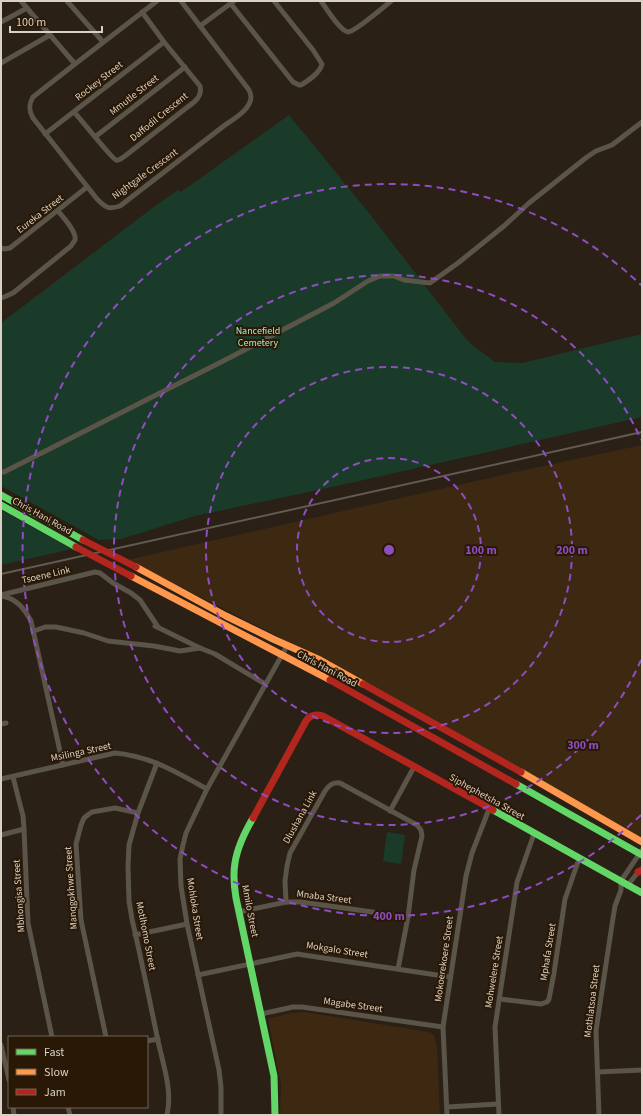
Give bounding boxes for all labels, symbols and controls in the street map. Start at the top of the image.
scale bar [10,8,102,34]
text: 100 m [16,14,46,31]
street label: Rockey Street [72,58,126,104]
street label: Mmutle Street [106,71,162,119]
street label: Daffodil Crescent [127,89,192,145]
street label: Nightgale Crescent [109,145,181,203]
street label: Eureka Street [14,191,67,237]
park label: Nancefield Cemetery [236,324,280,350]
street label: Chris Hani Road [10,494,74,538]
text: 100 m [465,542,497,559]
text: 200 m [556,542,588,559]
centre of rings [382,543,396,557]
street label: Tsoene Link [20,563,72,587]
street label: Chris Hani Road [294,647,360,691]
text: 300 m [567,737,599,754]
street label: Msilinga Street [50,739,113,765]
street label: Siphephetsha Street [447,770,528,824]
street label: Dlushana Link [280,788,320,846]
street label: Manqgokhwe Street [61,845,81,930]
street label: Mbhongisa Street [9,859,29,933]
street label: Mohloka Street [183,877,207,942]
street label: Mmilo Street [238,884,262,939]
street label: Mnaba Street [296,887,353,907]
street label: Motlhomo Street [132,900,160,972]
text: 400 m [373,908,405,925]
street label: Mokoerekoere Street [431,914,457,1003]
street label: Mphafa Street [537,922,560,982]
street label: Mohwelere Street [481,934,507,1009]
street label: Mokgalo Street [305,938,370,962]
street label: Mothlatsoa Street [581,963,604,1038]
street label: Magabe Street [322,994,384,1016]
legend [8,1036,148,1108]
text: Fast [44,1044,64,1061]
text: Slow [44,1064,69,1081]
text: Jam [44,1084,66,1101]

